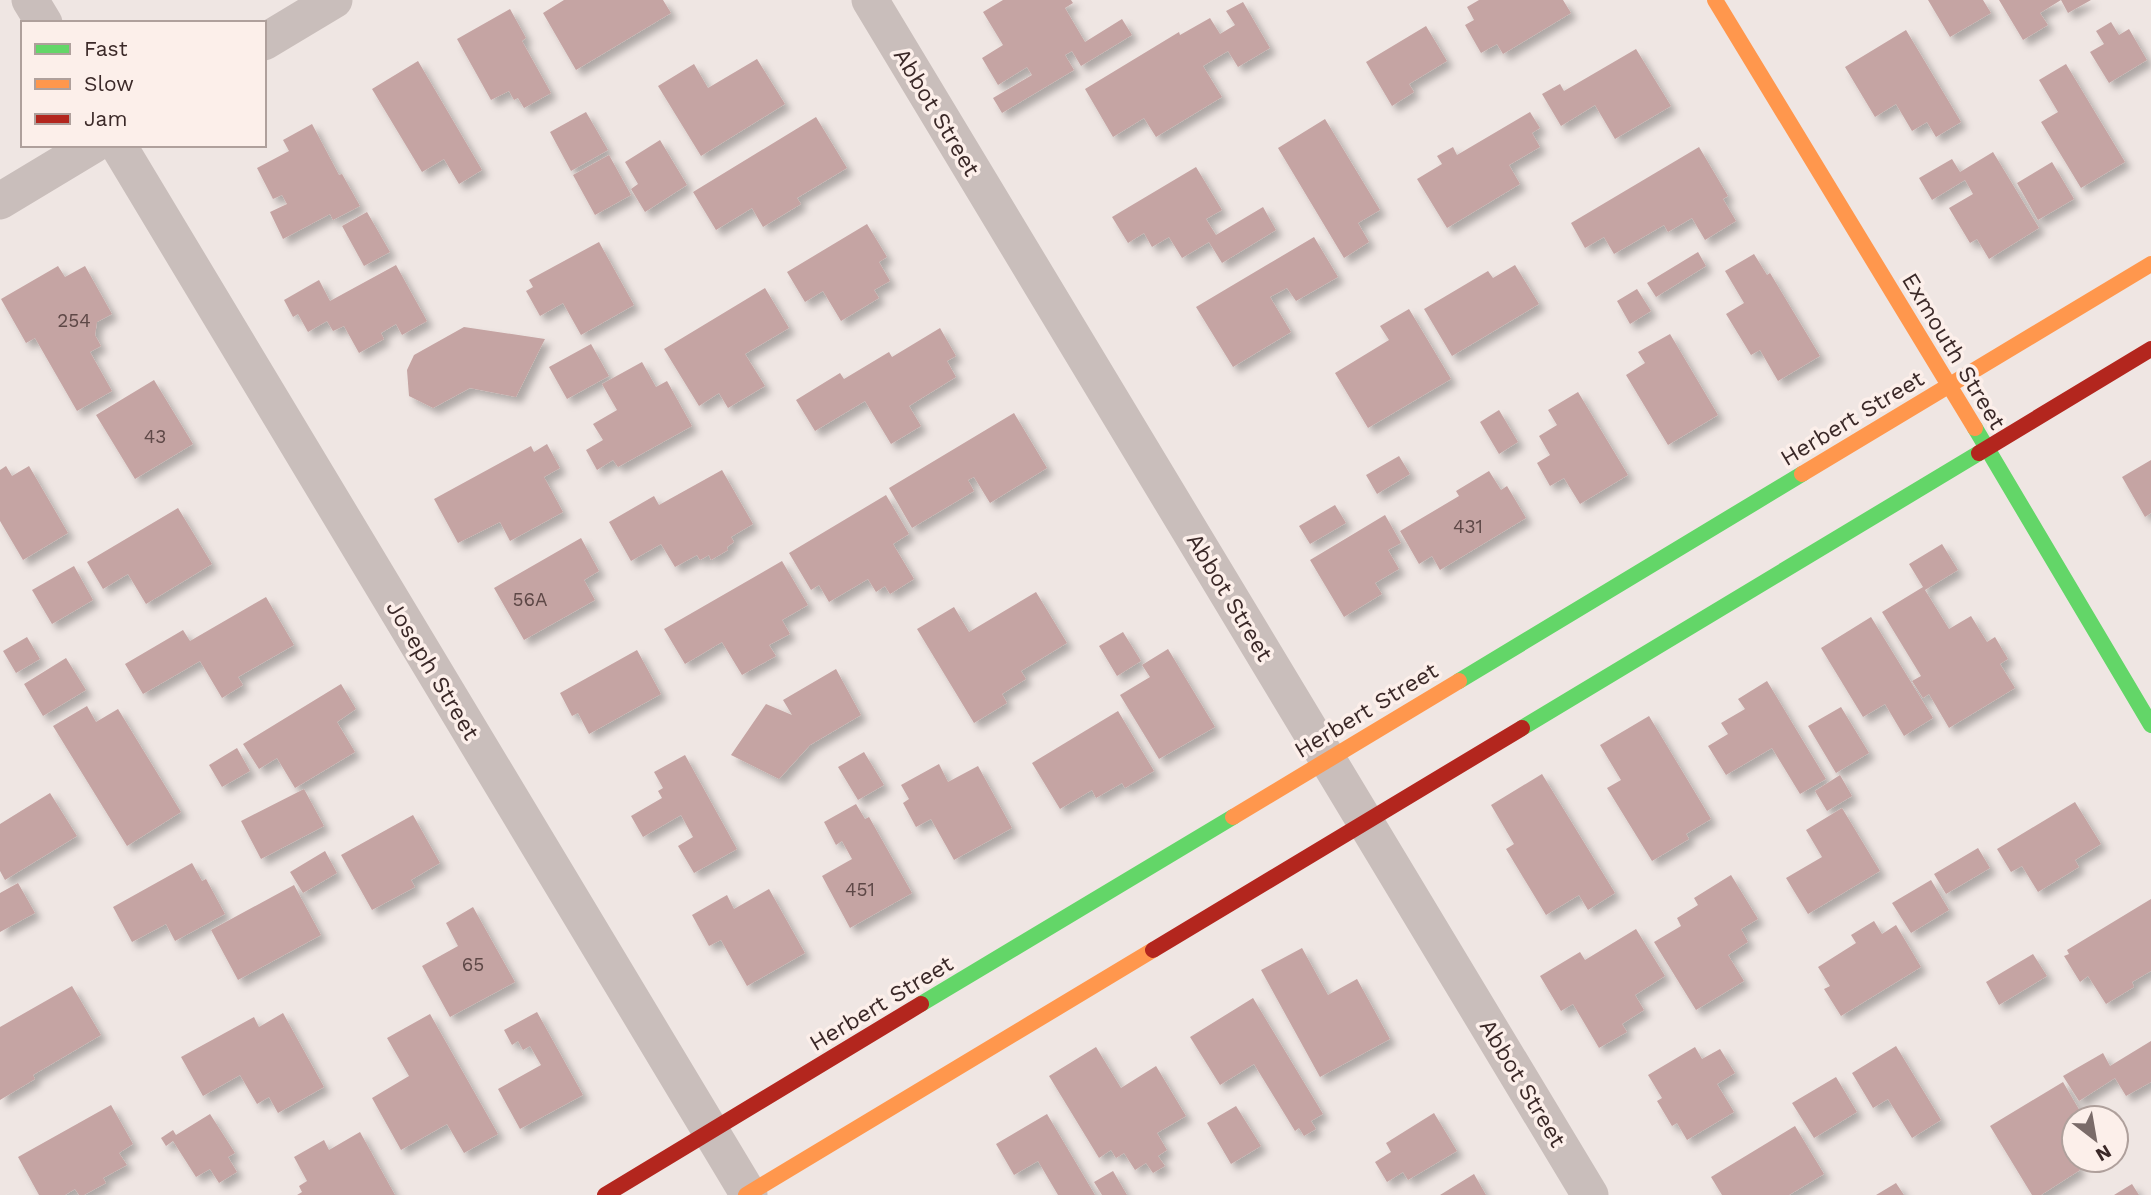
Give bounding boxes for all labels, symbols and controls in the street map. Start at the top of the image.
legend [21,21,266,147]
text: Fast [84,36,128,61]
street label: Abbot Street [888,43,985,181]
text: Slow [84,71,134,96]
text: Jam [84,106,127,131]
street label: Exmouth Street [1896,268,2011,435]
house number: 254 [57,309,91,332]
street label: Herbert Street [1776,365,1929,472]
house number: 43 [144,425,166,448]
house number: 431 [1453,515,1483,538]
street label: Abbot Street [1181,528,1278,666]
house number: 56A [512,588,548,611]
street label: Joseph Street [380,596,485,745]
street label: Herbert Street [1290,657,1443,764]
house number: 451 [845,878,875,901]
street label: Herbert Street [805,950,958,1057]
house number: 65 [462,953,484,976]
street label: Abbot Street [1474,1014,1571,1152]
north arrow [2060,1104,2130,1174]
text: N [2092,1140,2115,1167]

